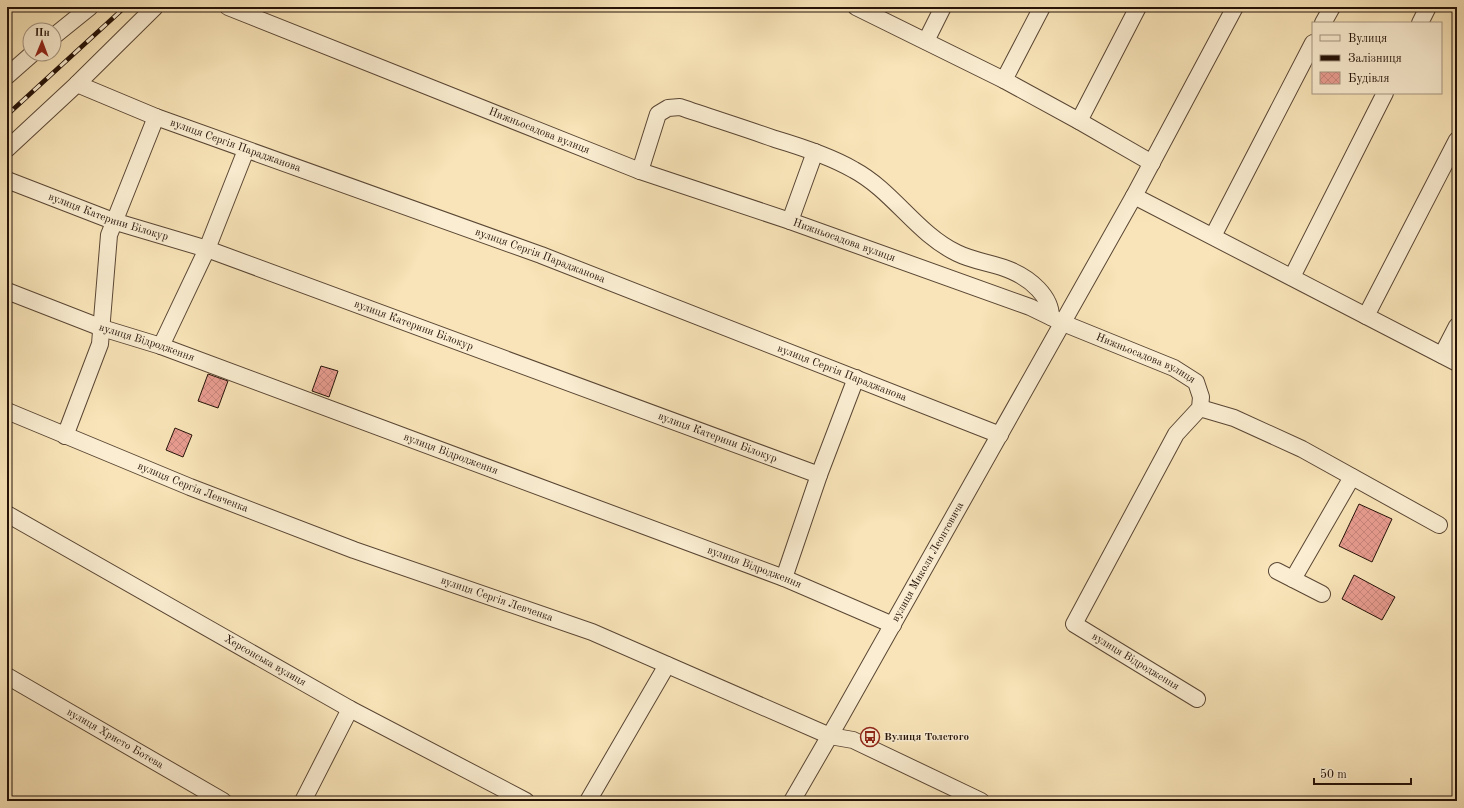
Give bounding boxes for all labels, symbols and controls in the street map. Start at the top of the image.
north arrow [22,22,62,62]
legend [1312,22,1442,94]
text: Пн [34,28,50,39]
text: Вулиця [1348,33,1387,45]
text: Залізниця [1348,52,1402,65]
text: Будівля [1348,72,1390,85]
street label: Нижньосадова вулиця [487,106,592,156]
street label: вулиця Сергія Параджанова [169,117,303,174]
street label: вулиця Катерини Білокур [47,191,170,243]
street label: Нижньосадова вулиця [791,217,897,264]
street label: вулиця Сергія Параджанова [474,226,607,285]
street label: вулиця Катерини Білокур [353,298,475,352]
street label: вулиця Відродження [97,322,196,364]
street label: Нижньосадова вулиця [1094,331,1197,386]
street label: вулиця Сергія Параджанова [776,343,909,404]
street label: вулиця Катерини Білокур [657,411,779,465]
street label: вулиця Відродження [402,431,500,477]
street label: вулиця Сергія Левченка [136,460,250,515]
street label: вулиця Миколи Леонтовича [890,500,966,624]
street label: вулиця Відродження [706,544,803,590]
street label: вулиця Сергія Левченка [439,575,555,624]
street label: вулиця Відродження [1090,631,1181,692]
street label: Херсонська вулиця [222,633,308,688]
street label: вулиця Христо Ботева [65,706,166,771]
bus stop icon: Вулиця Толстого [859,726,881,748]
place label: Вулиця Толстого [884,732,969,743]
scale bar [1314,760,1411,786]
text: 50 m [1320,768,1347,781]

